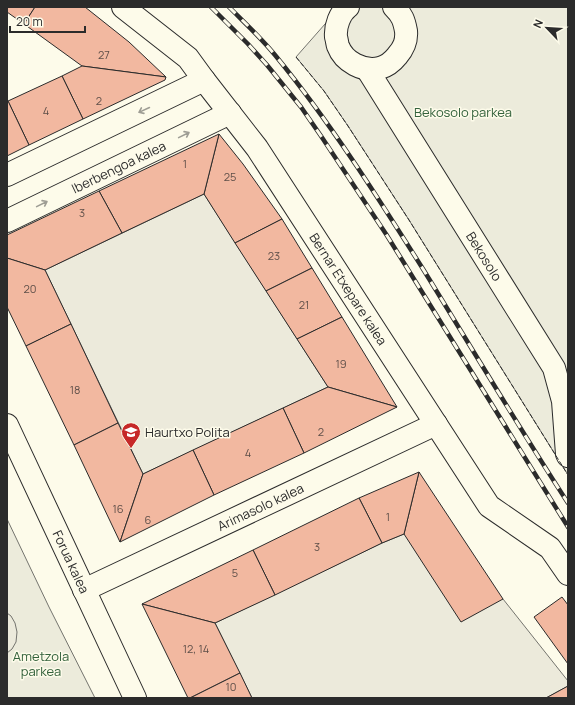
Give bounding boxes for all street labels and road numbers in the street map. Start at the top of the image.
street label: Iberbengoa kalea [69,136,169,197]
street label: Bekosolo [462,228,507,285]
street label: Bernar Etxepare kalea [305,229,391,349]
street label: Arimasolo kalea [214,479,307,535]
street label: Forua kalea [49,527,94,596]

